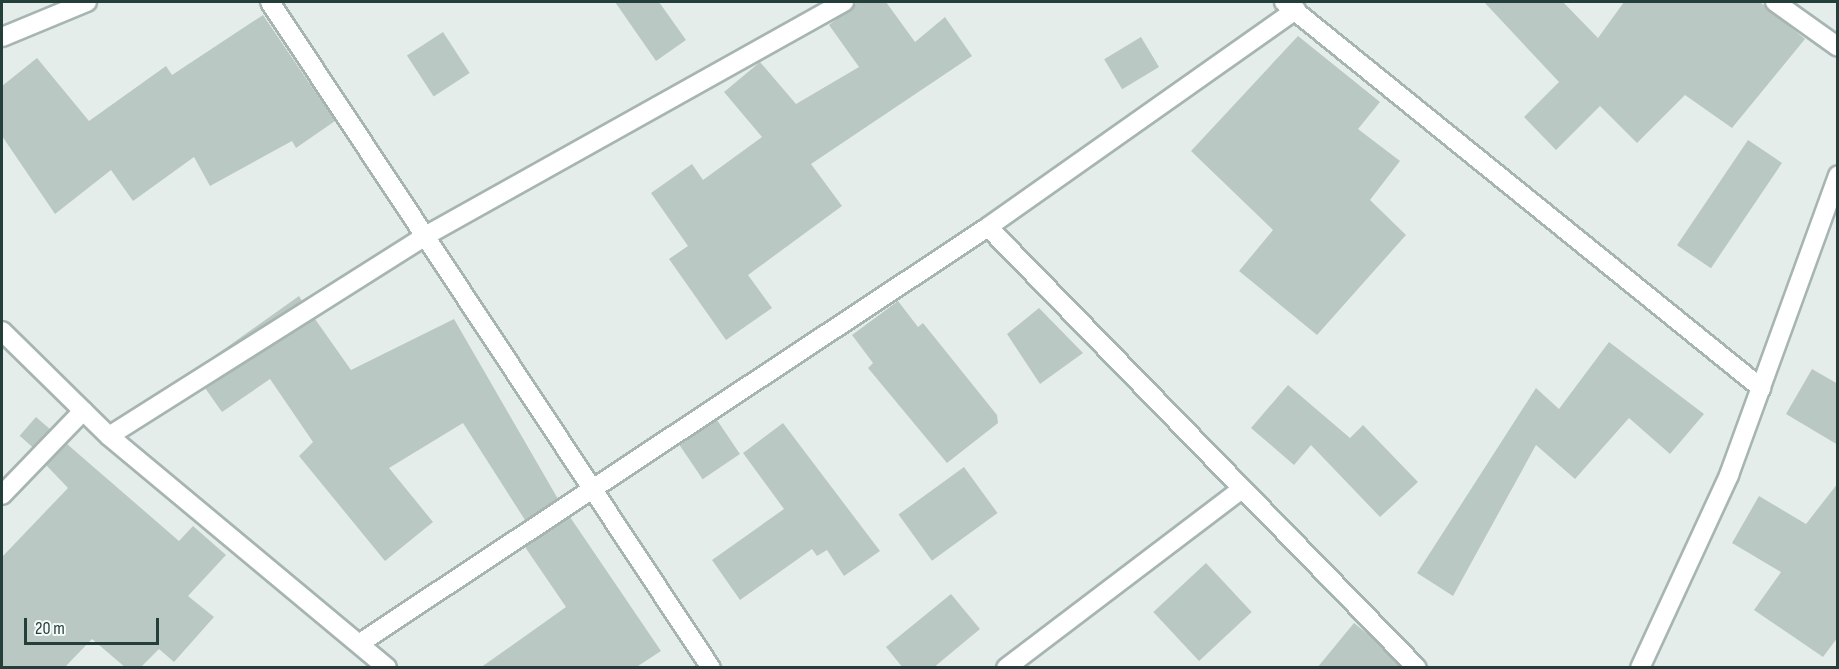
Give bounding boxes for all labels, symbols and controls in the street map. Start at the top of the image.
scale bar [27,606,162,644]
text: 20 m [35,618,65,639]

